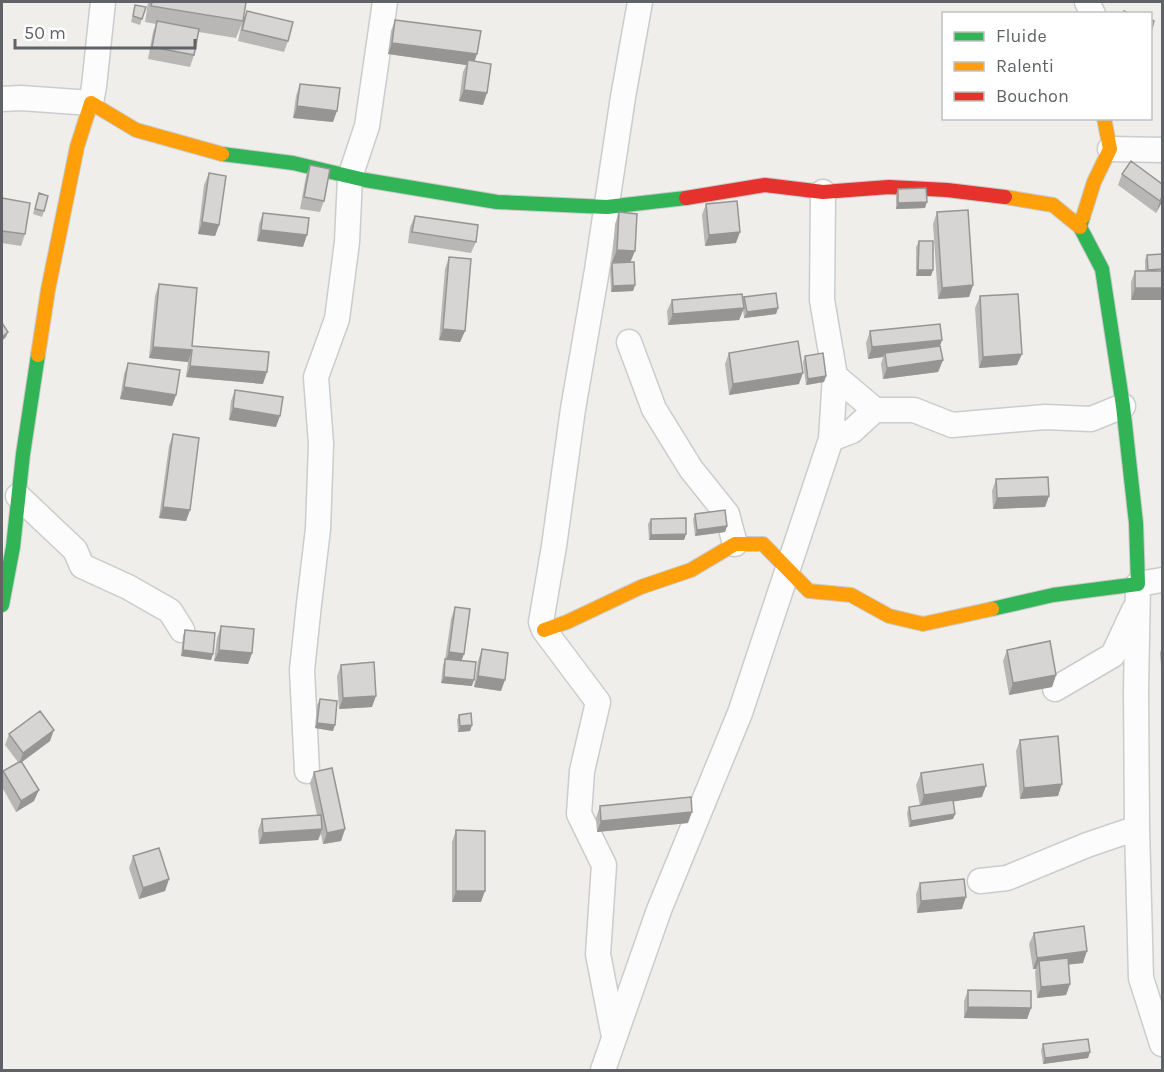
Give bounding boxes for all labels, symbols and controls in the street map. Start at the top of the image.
scale bar [15,12,195,50]
legend [942,12,1152,120]
text: 50 m [24,22,66,44]
text: Fluide [996,25,1047,47]
text: Ralenti [996,55,1054,77]
text: Bouchon [996,85,1069,107]

